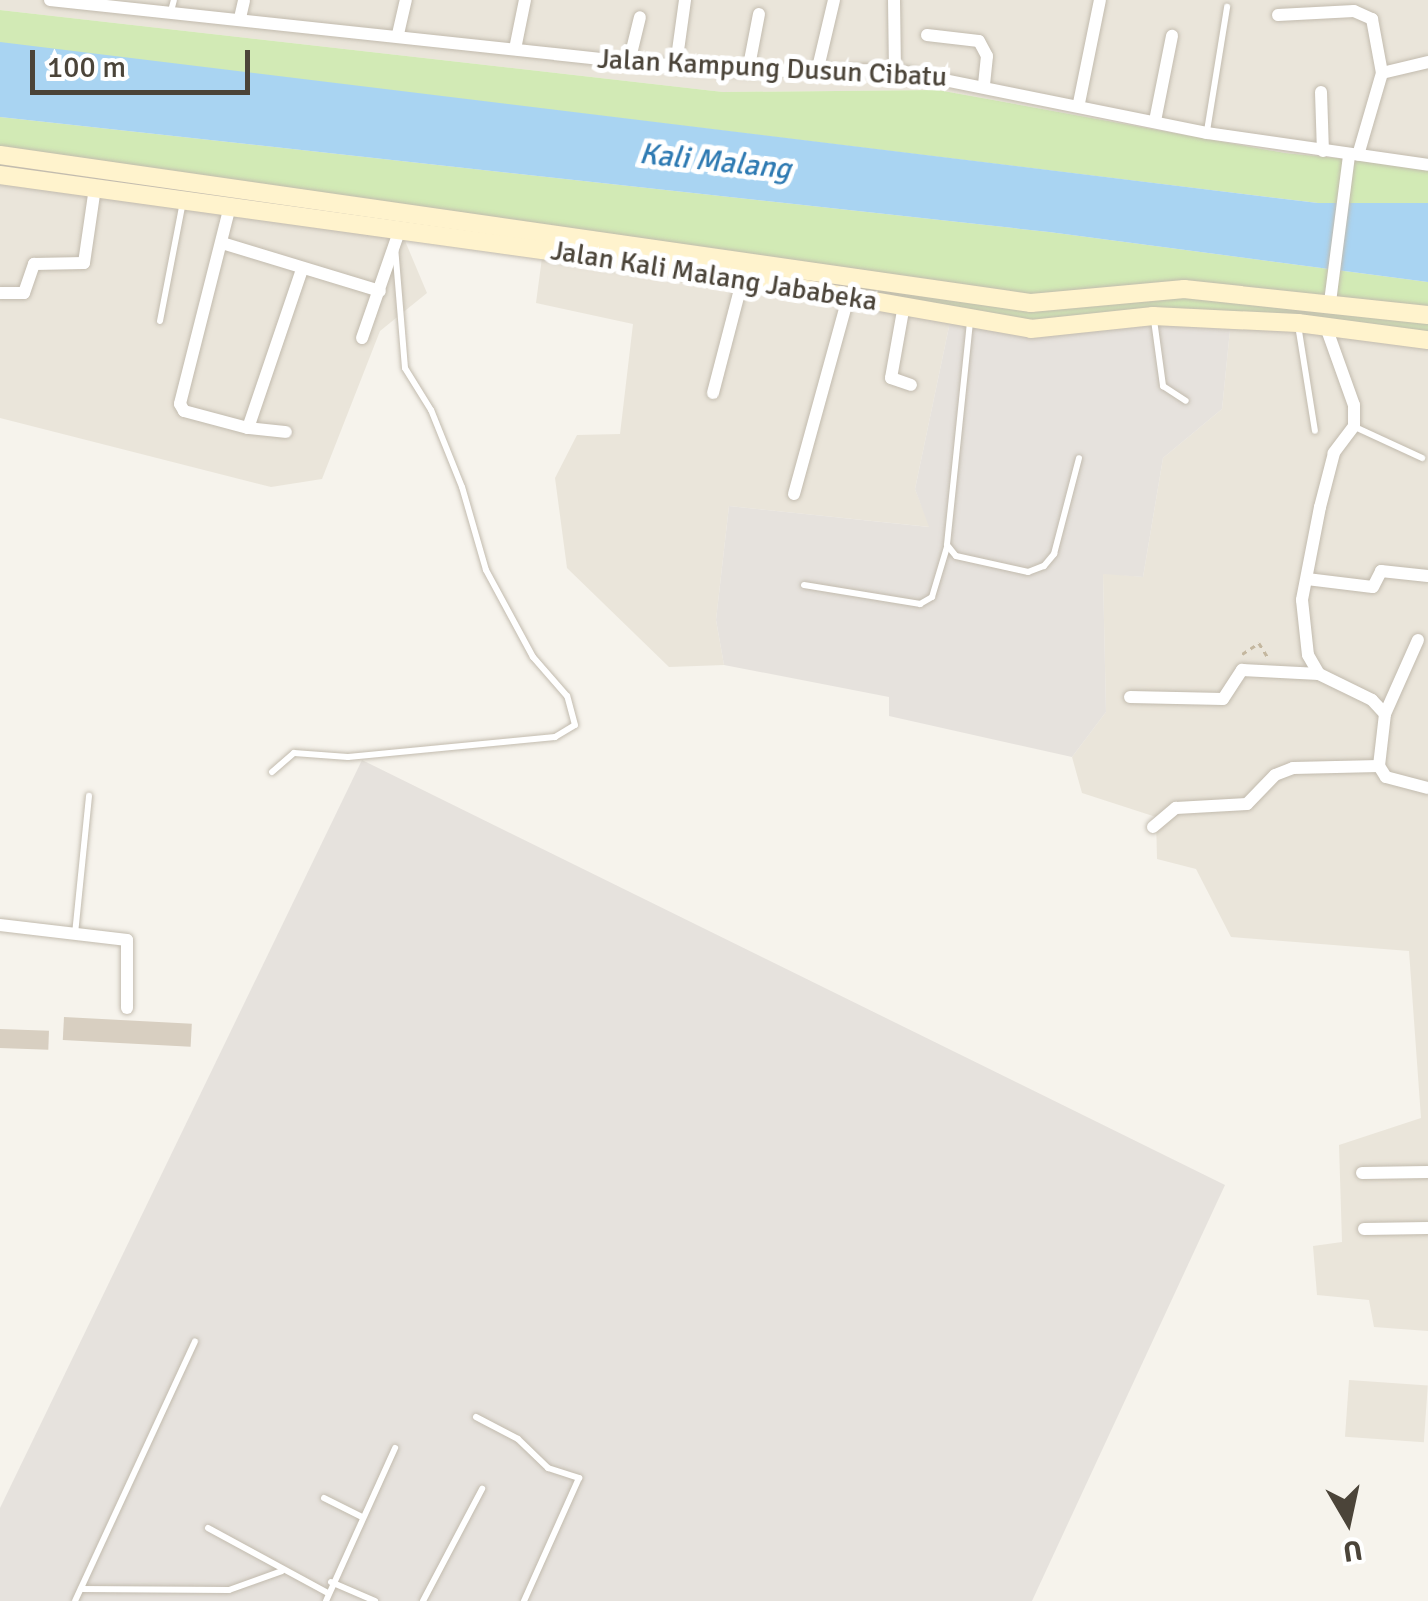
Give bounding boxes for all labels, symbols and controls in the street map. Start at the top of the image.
scale bar [35,30,255,92]
street label: Jalan Kampung Dusun Cibatu [596,42,948,94]
text: 100 m [47,49,126,86]
water label: Kali Malang [637,136,793,188]
street label: Jalan Kali Malang Jababeka [548,234,880,318]
north arrow [1298,1471,1398,1571]
text: U [1341,1532,1365,1569]

